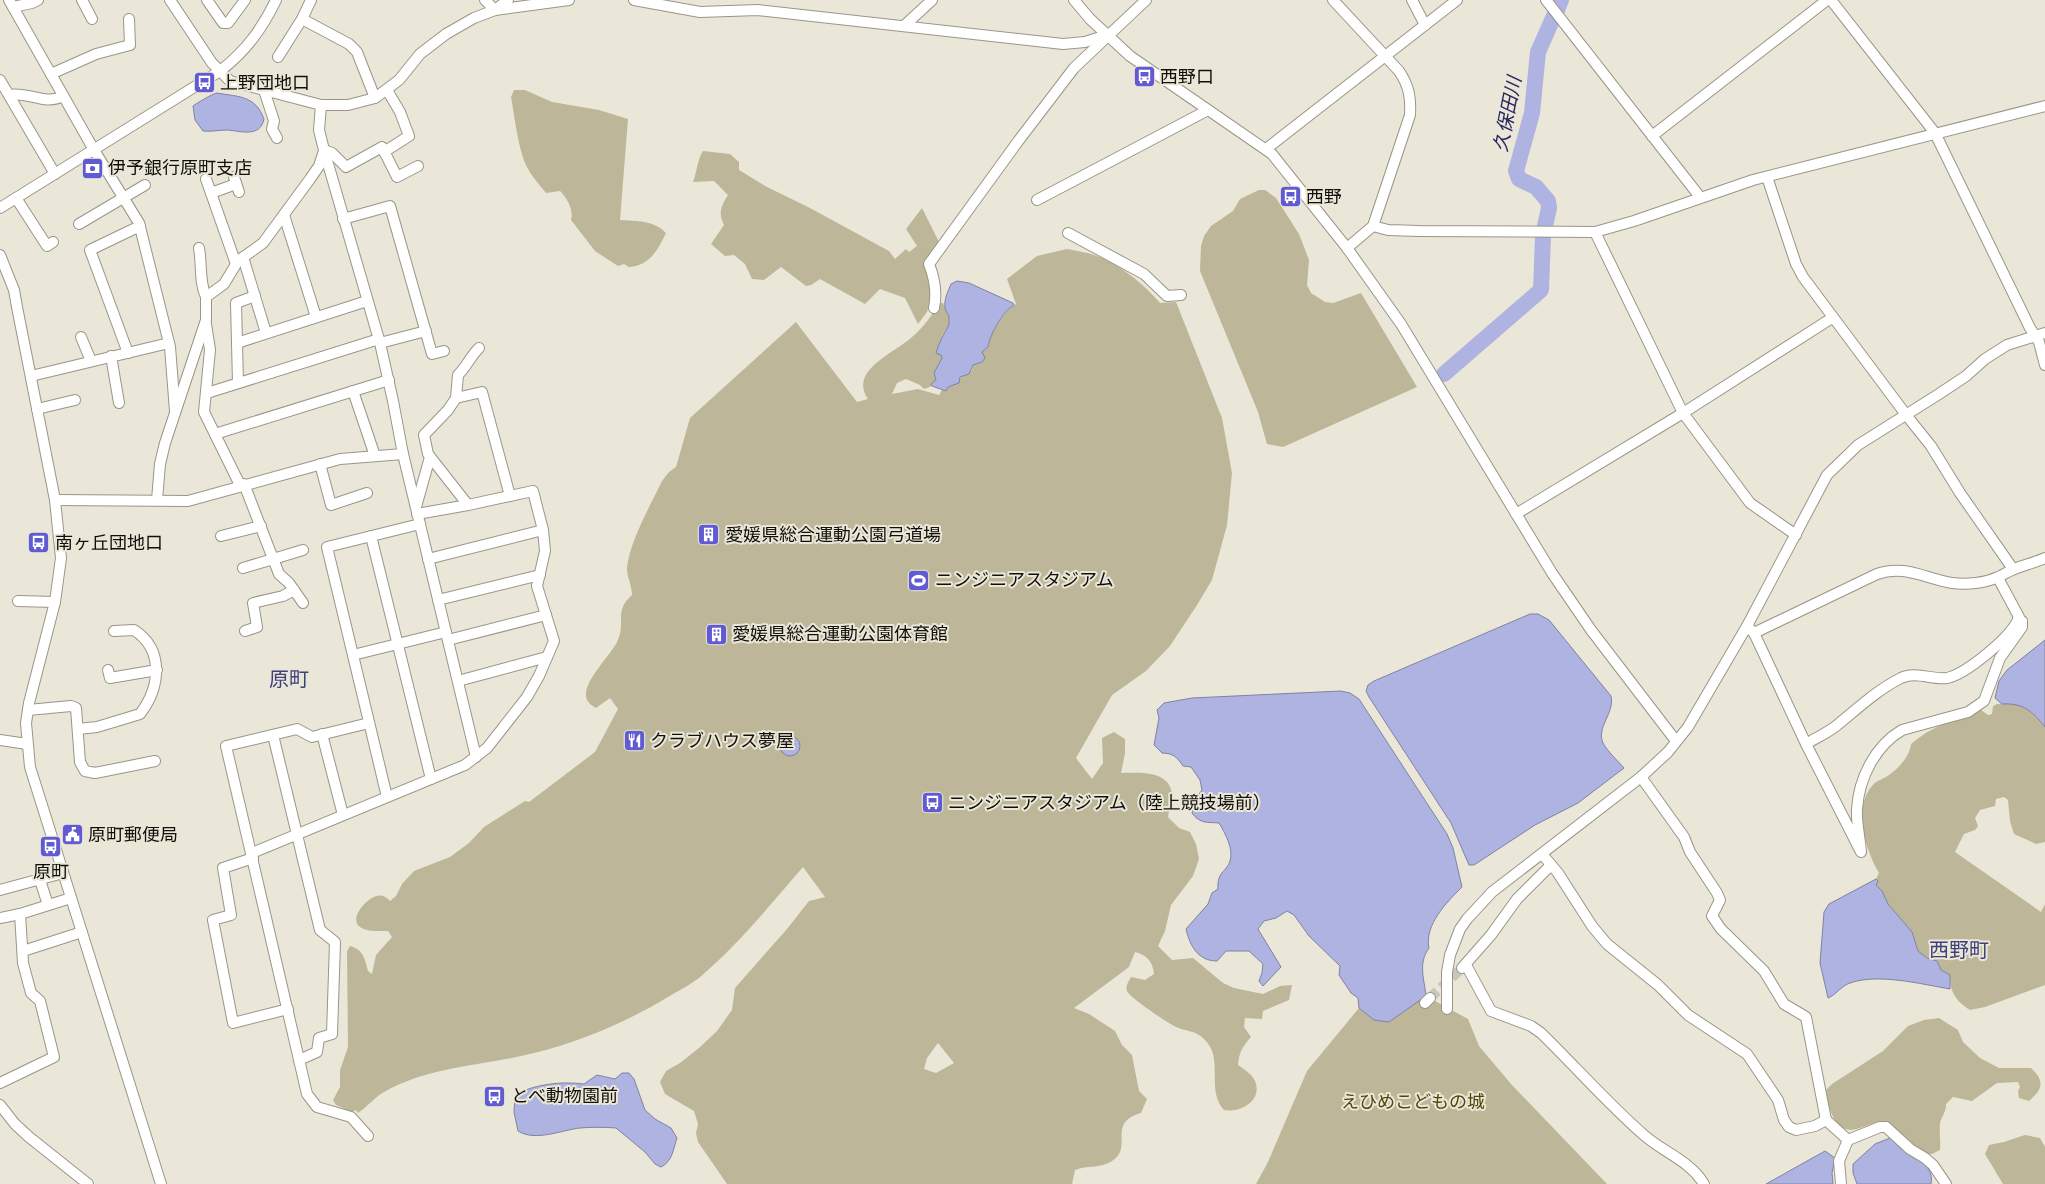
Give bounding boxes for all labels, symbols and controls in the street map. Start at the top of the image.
bus stop icon: 西野口 [1132,65,1156,89]
place label: 西野口 [1160,66,1214,87]
bus stop icon: 上野団地口 [192,71,216,95]
place label: 上野団地口 [220,72,310,93]
water label: 久保田川 [1489,73,1525,153]
bank icon: 伊予銀行原町支店 [80,156,104,180]
place label: 伊予銀行原町支店 [108,157,252,178]
bus stop icon: 西野 [1278,185,1302,209]
place label: 西野 [1306,186,1342,207]
building icon: 愛媛県総合運動公園弓道場 [697,523,721,547]
place label: 愛媛県総合運動公園弓道場 [725,524,941,545]
bus stop icon: 南ヶ丘団地口 [27,531,51,555]
place label: 南ヶ丘団地口 [55,532,163,553]
sports icon: ニンジニアスタジアム [907,568,931,592]
place label: ニンジニアスタジアム [935,569,1114,590]
building icon: 愛媛県総合運動公園体育館 [704,622,728,646]
place label: 愛媛県総合運動公園体育館 [732,623,948,644]
district label: 原町 [269,667,309,691]
restaurant icon: クラブハウス夢屋 [622,729,646,753]
place label: クラブハウス夢屋 [650,730,794,751]
bus stop icon: ニンジニアスタジアム（陸上競技場前） [920,791,944,815]
place label: ニンジニアスタジアム（陸上競技場前） [948,792,1271,813]
public building icon: 原町郵便局 [60,823,84,847]
place label: 原町郵便局 [88,824,178,845]
bus stop icon: 原町 [39,835,63,859]
place label: 原町 [33,861,69,882]
district label: 西野町 [1929,938,1989,962]
bus stop icon: とべ動物園前 [483,1084,507,1108]
place label: とべ動物園前 [511,1085,618,1106]
park label: えひめこどもの城 [1341,1091,1485,1112]

